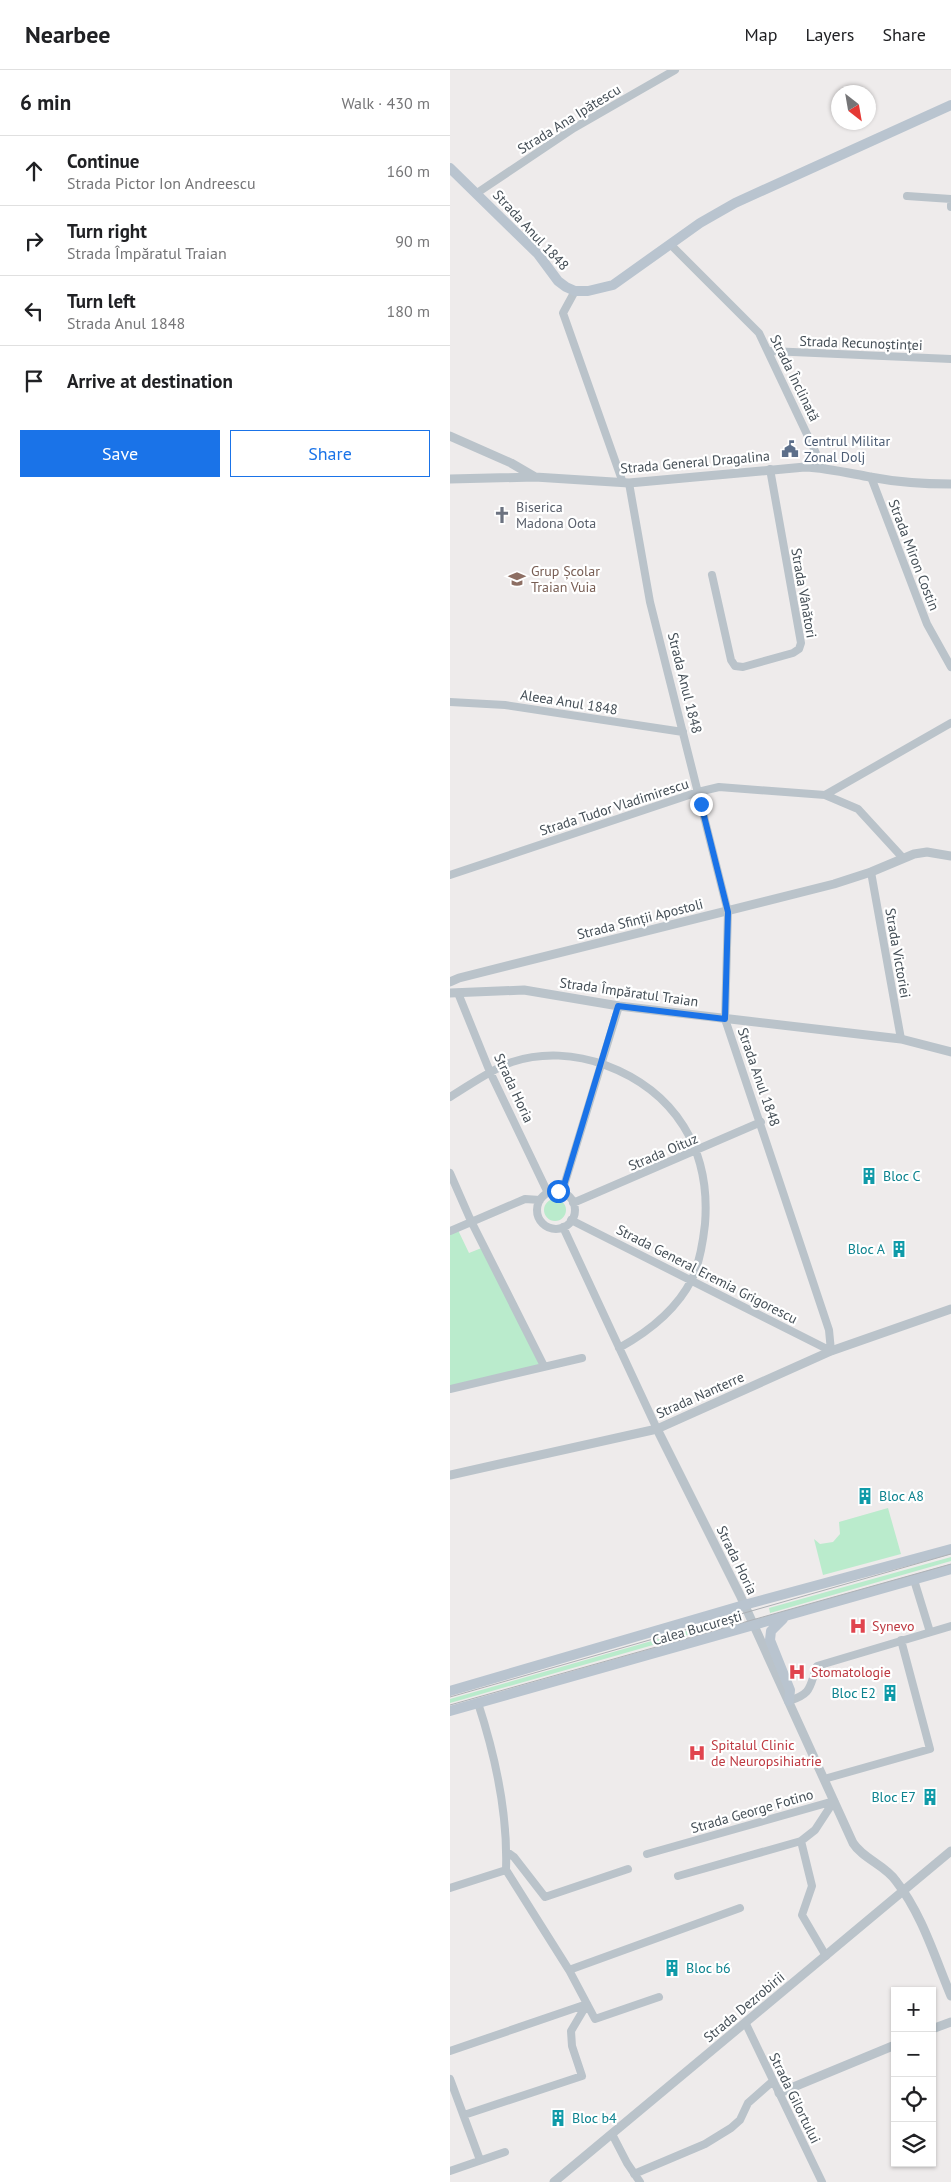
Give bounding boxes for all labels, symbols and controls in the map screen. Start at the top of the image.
text: Nearbee [25,19,110,50]
text: Map [745,23,777,46]
text: Layers [805,23,854,46]
text: Share [882,23,926,46]
street label: Strada Ana Ipătescu [514,80,624,158]
north arrow [831,85,876,130]
text: 6 min [20,89,71,116]
text: Walk · 430 m [341,93,430,113]
text: Continue [67,149,139,173]
icon: ahead [20,157,48,185]
text: 160 m [387,161,430,181]
text: Strada Pictor Ion Andreescu [67,173,256,193]
street label: Strada Anul 1848 [489,186,573,274]
text: Turn right [67,219,147,243]
icon: right [20,227,48,255]
text: 90 m [395,231,430,251]
text: Strada Împăratul Traian [67,243,227,263]
text: Turn left [67,289,136,313]
icon: left [20,297,48,325]
text: 180 m [387,301,430,321]
text: Strada Anul 1848 [67,313,185,333]
street label: Strada Înclinată [766,332,824,424]
street label: Strada Recunoștinței [799,332,923,354]
icon: arrive [20,367,48,395]
text: Arrive at destination [67,369,233,393]
button: Save [20,430,220,477]
button: Share [230,430,430,477]
place label: Centrul Militar Zonal Dolj [804,432,891,466]
public building icon: Centrul Militar Zonal Dolj [780,439,800,459]
street label: Strada General Dragalina [620,446,770,477]
street label: Strada Miron Costin [885,497,943,613]
place label: Biserica Madona Oota [516,498,596,532]
church icon: Biserica Madona Oota [492,505,512,525]
street label: Strada Vânători [787,547,821,639]
place label: Grup Școlar Traian Vuia [531,562,600,596]
school or university icon: Grup Școlar Traian Vuia [507,569,527,589]
street label: Strada Anul 1848 [664,631,706,735]
street label: Aleea Anul 1848 [519,685,619,719]
street label: Strada Tudor Vladimirescu [537,774,691,840]
route end [690,793,713,816]
street label: Strada Sfinții Apostoli [575,895,705,943]
street label: Strada Victoriei [881,907,915,999]
street label: Strada Împăratul Traian [559,973,699,1011]
street label: Strada Anul 1848 [734,1025,784,1129]
street label: Strada Horia [490,1050,538,1126]
street label: Strada Oituz [625,1129,701,1175]
building icon: Bloc C [859,1166,879,1186]
place label: Bloc C [883,1167,920,1185]
route start [547,1180,570,1203]
street label: Strada General Eremia Grigorescu [613,1220,801,1328]
building icon: Bloc A [889,1239,909,1259]
place label: Bloc A [848,1240,886,1258]
street label: Strada Nanterre [653,1368,747,1422]
building icon: Bloc A8 [855,1486,875,1506]
place label: Bloc A8 [879,1487,924,1505]
street label: Strada Horia [713,1523,761,1597]
street label: Calea București [650,1607,744,1649]
hospital icon: Synevo [848,1616,868,1636]
place label: Synevo [872,1617,915,1635]
hospital icon: Stomatologie [787,1662,807,1682]
place label: Stomatologie [811,1663,891,1681]
building icon: Bloc E2 [880,1683,900,1703]
place label: Bloc E2 [831,1684,876,1702]
place label: Spitalul Clinic de Neuropsihiatrie [711,1736,822,1770]
hospital icon: Spitalul Clinic de Neuropsihiatrie [687,1743,707,1763]
street label: Strada George Fotino [689,1785,815,1837]
building icon: Bloc E7 [920,1787,940,1807]
place label: Bloc E7 [871,1788,916,1806]
building icon: Bloc b6 [662,1958,682,1978]
place label: Bloc b6 [686,1959,731,1977]
street label: Strada Dezrobirii [700,1968,788,2046]
map controls [891,1987,936,2167]
button: + [891,1987,936,2032]
button: − [891,2032,936,2077]
street label: Strada Gilortului [765,2050,825,2146]
button: locate [891,2077,936,2122]
building icon: Bloc b4 [548,2108,568,2128]
place label: Bloc b4 [572,2109,617,2127]
button: layers [891,2122,936,2167]

